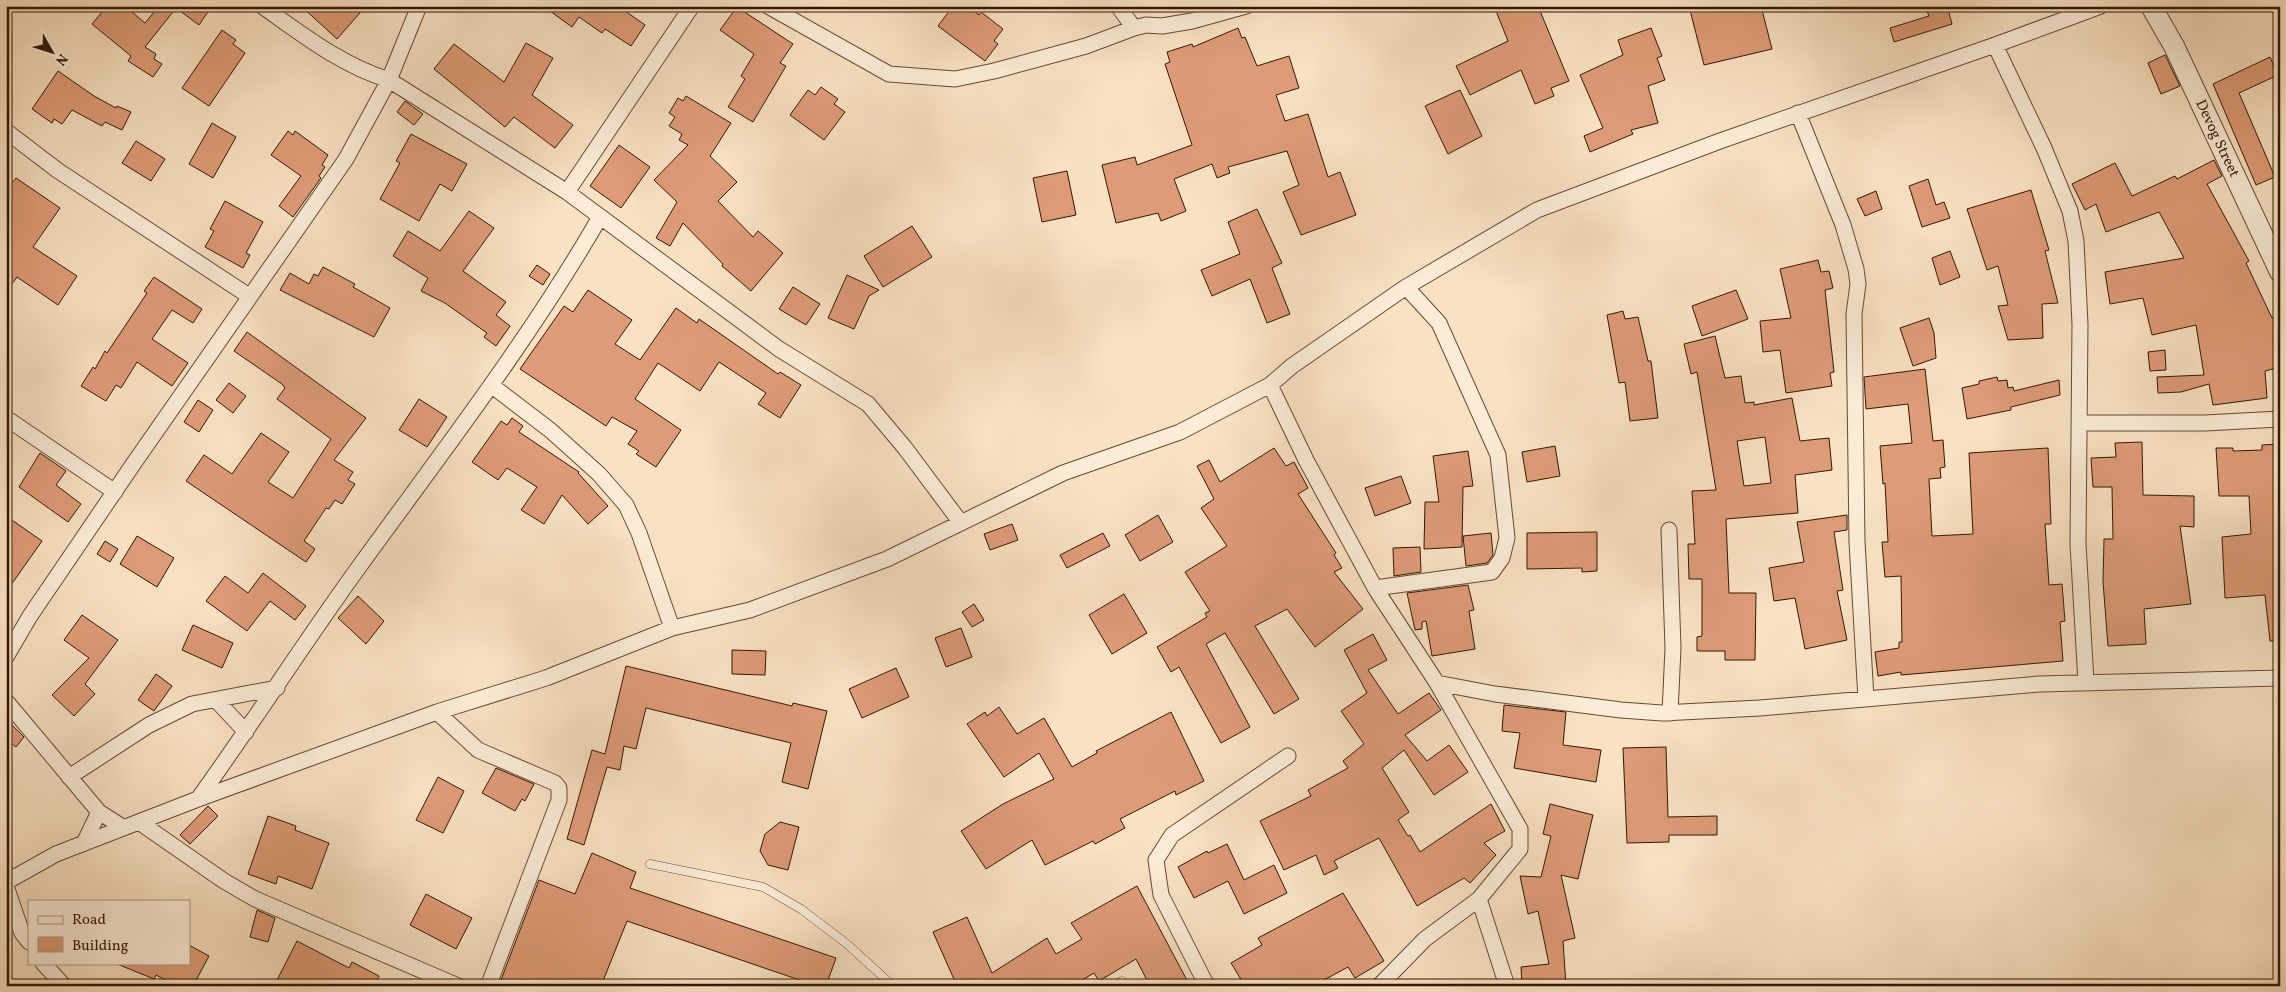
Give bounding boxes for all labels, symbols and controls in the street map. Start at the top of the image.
north arrow [28,28,78,78]
text: N [50,49,72,69]
street label: Devog Street [2189,96,2244,181]
legend [28,900,190,964]
text: Road [72,910,106,931]
text: Building [72,936,129,957]

